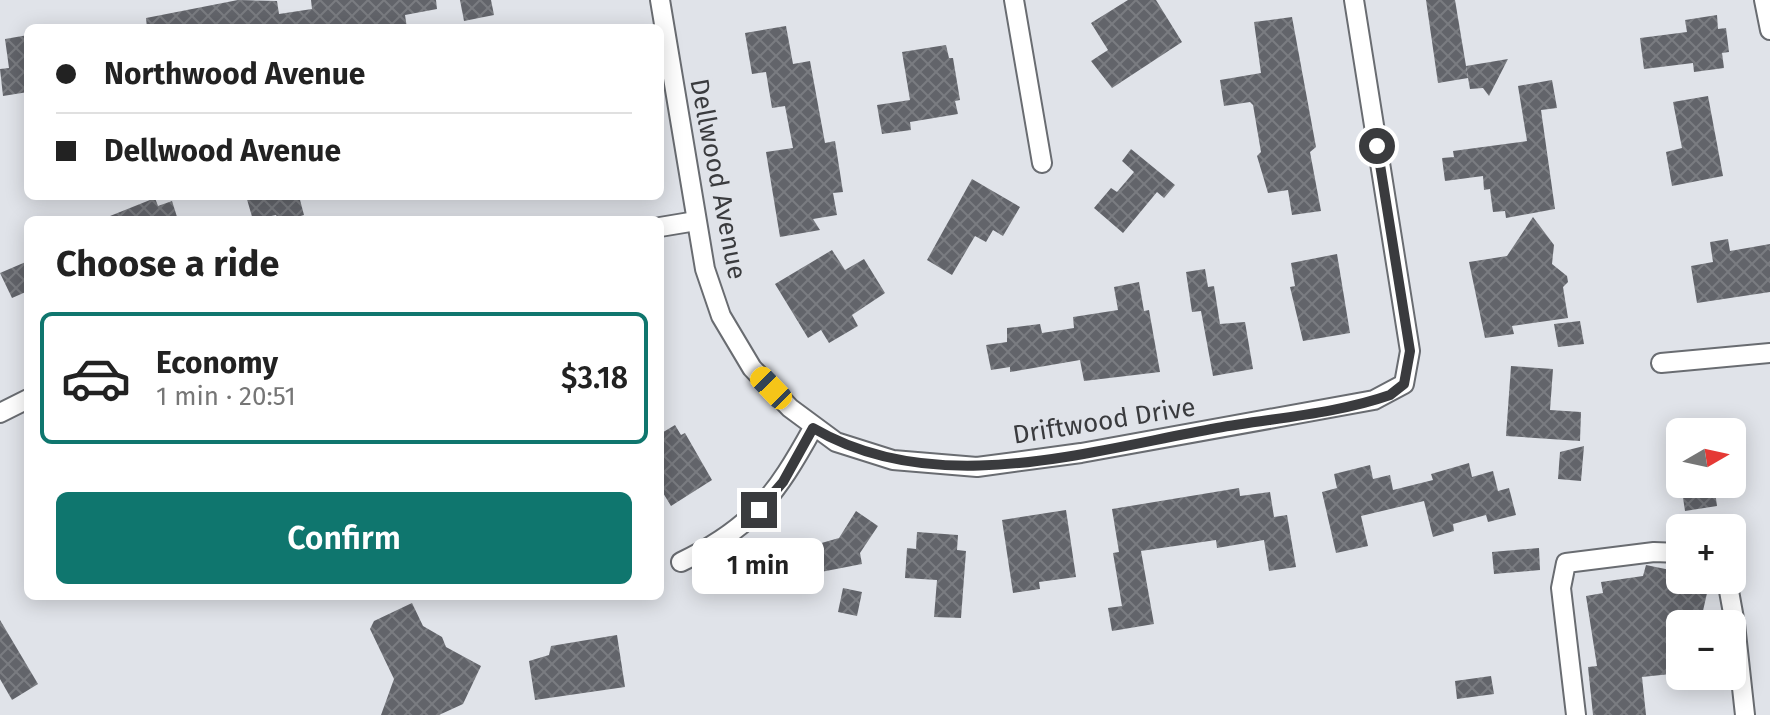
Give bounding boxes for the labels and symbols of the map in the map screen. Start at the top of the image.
street label: Dellwood Avenue [683,76,753,282]
route start [1359,128,1395,164]
car [746,362,796,414]
street label: Driftwood Drive [1010,391,1198,451]
north arrow [1666,418,1746,498]
route end [741,492,777,528]
callout: 1 min [693,538,825,594]

